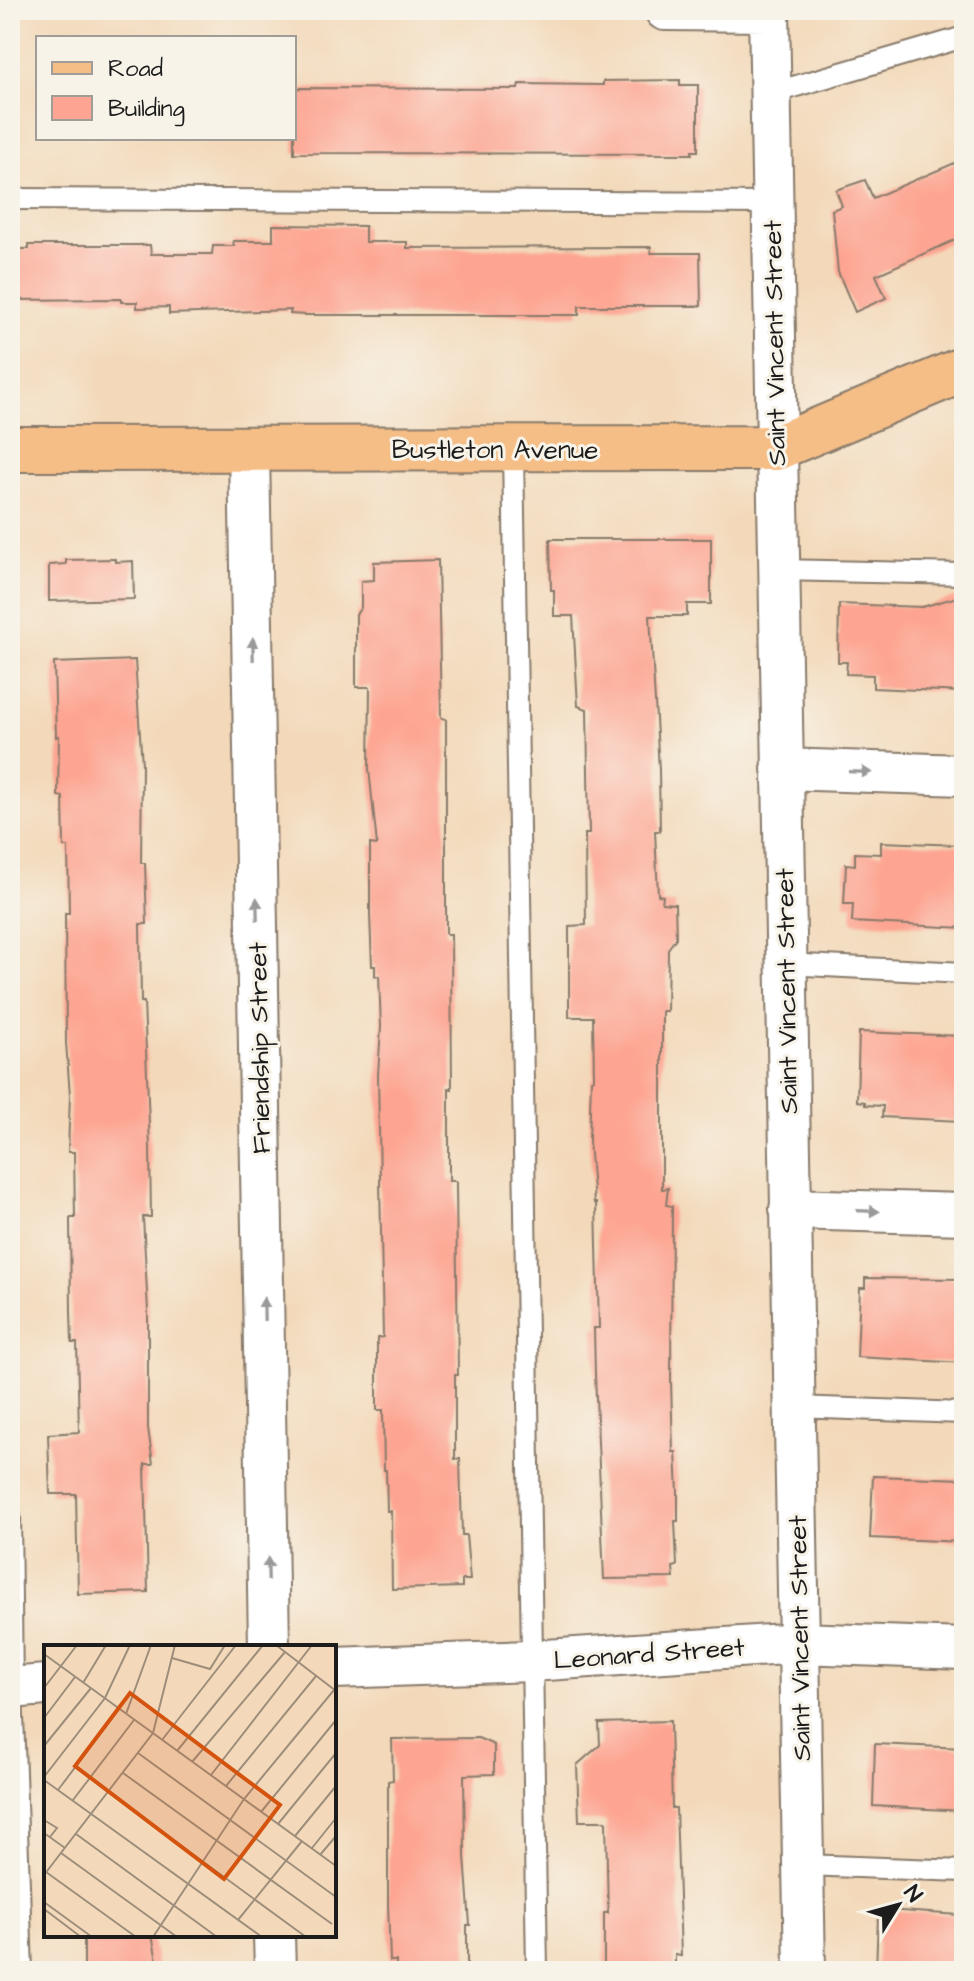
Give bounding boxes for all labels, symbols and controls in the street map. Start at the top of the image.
legend [36,36,296,140]
text: Road [108,52,163,86]
text: Building [108,92,185,127]
street label: Saint Vincent Street [755,219,795,466]
street label: Bustleton Avenue [392,432,598,468]
one-way arrow [247,636,259,661]
one-way arrow [848,765,873,778]
street label: Saint Vincent Street [767,867,807,1114]
one-way arrow [251,896,263,921]
street label: Friendship Street [240,941,280,1154]
one-way arrow [856,1205,881,1218]
one-way arrow [257,1296,270,1321]
street label: Saint Vincent Street [780,1514,820,1761]
one-way arrow [262,1556,274,1581]
street label: Leonard Street [552,1629,746,1679]
inset map [44,1645,336,1937]
north arrow [858,1865,938,1945]
text: N [896,1879,929,1909]

